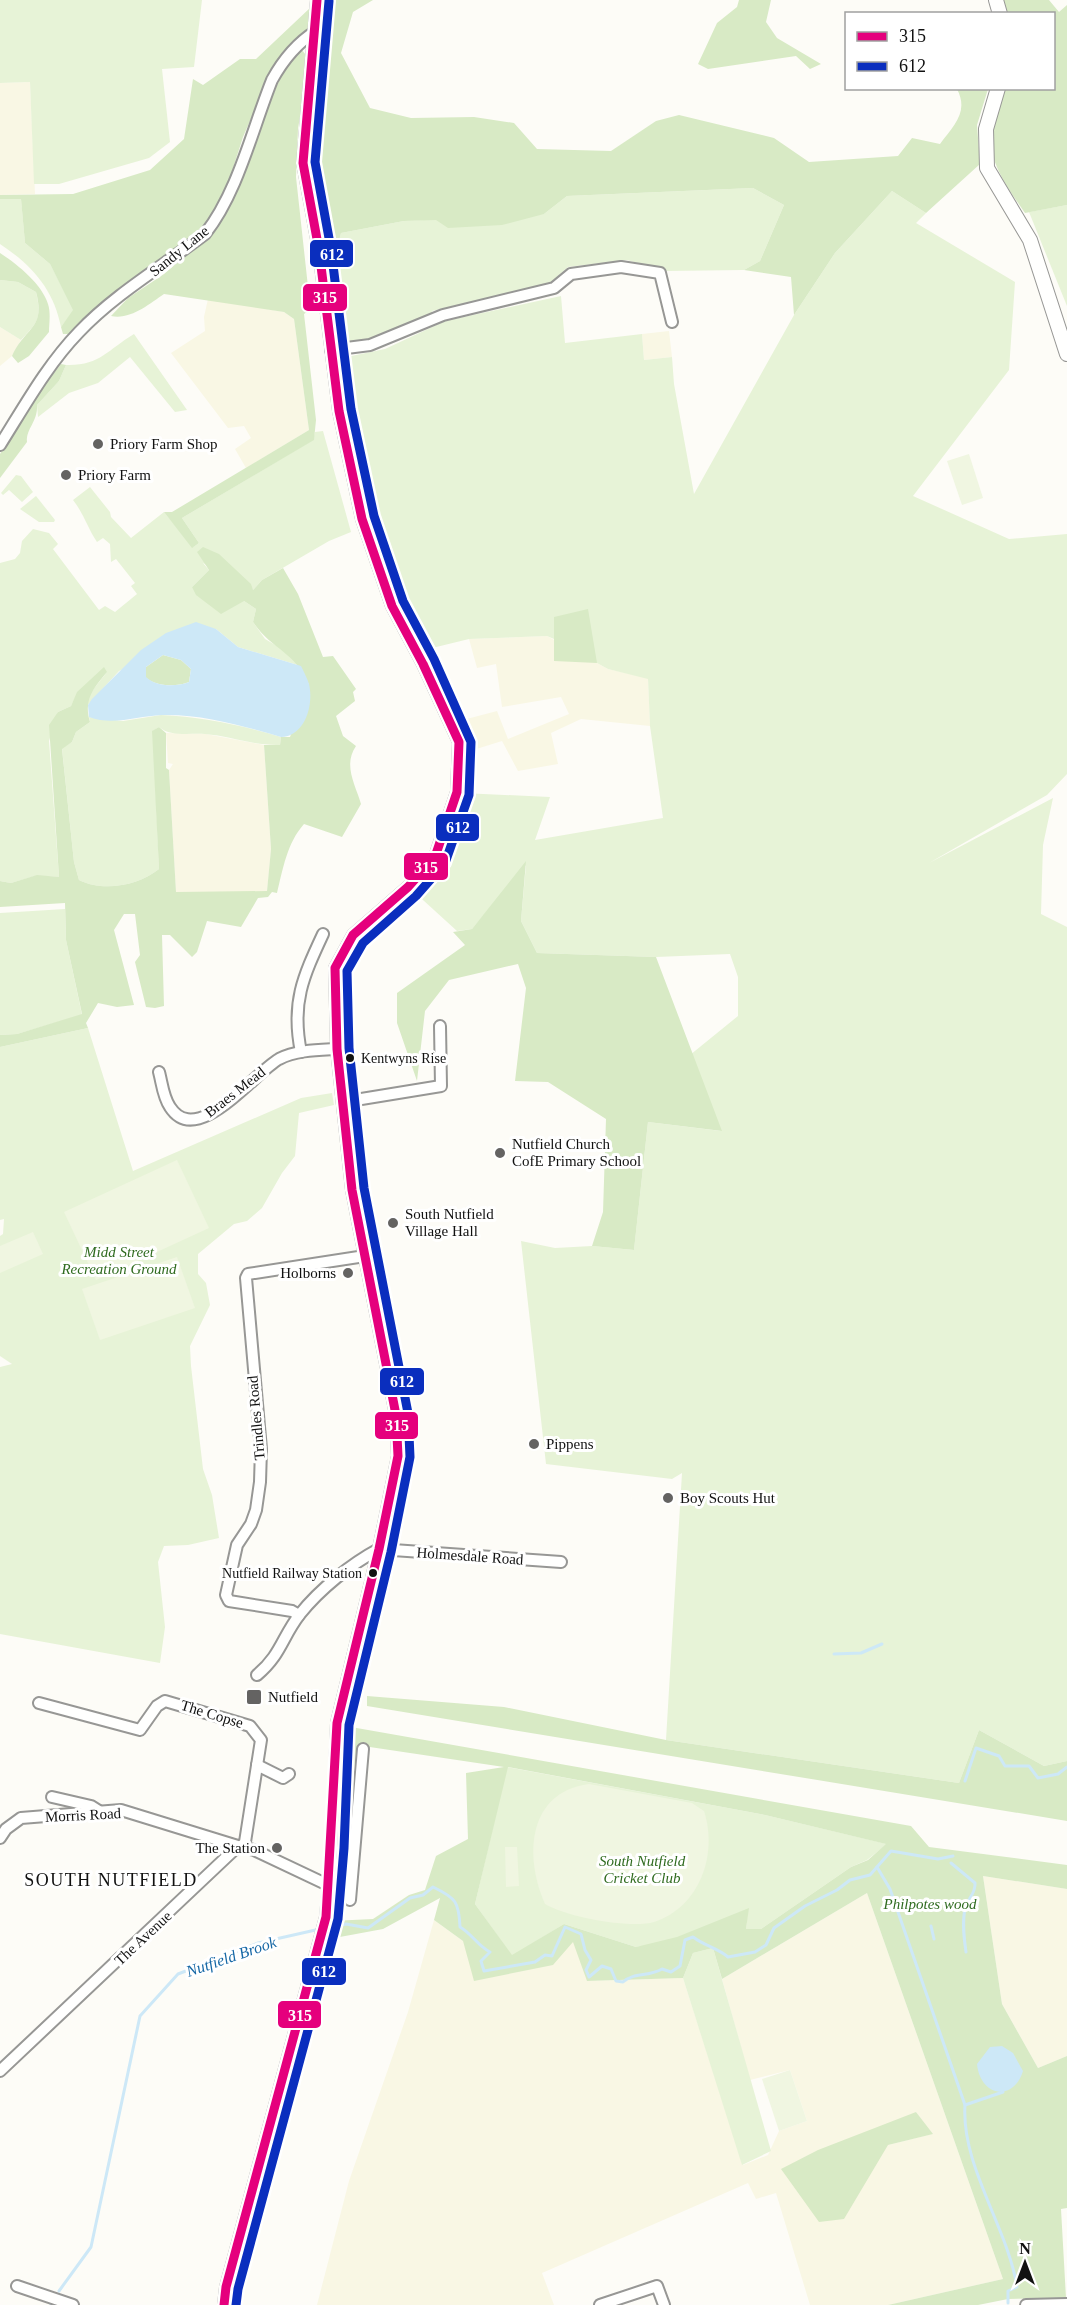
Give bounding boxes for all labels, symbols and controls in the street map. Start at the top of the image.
legend [845,12,1055,90]
text: 315 [899,26,926,46]
text: 612 [899,56,926,76]
street label: Sandy Lane [146,222,212,280]
line badge: 612 [309,239,354,268]
text: 612 [320,246,344,263]
line badge: 315 [302,283,348,312]
text: 315 [313,289,337,306]
place label: Priory Farm Shop [110,436,218,452]
marker: Priory Farm Shop [91,437,105,451]
place label: Priory Farm [78,467,151,483]
marker: Priory Farm [59,468,73,482]
line badge: 612 [435,813,480,842]
text: 612 [446,819,470,836]
line badge: 315 [403,852,449,881]
text: 315 [414,859,438,876]
place label: Kentwyns Rise [361,1051,446,1066]
marker: Kentwyns Rise [344,1052,356,1064]
street label: Braes Mead [202,1063,269,1120]
place label: Nutfield Church CofE Primary School [512,1136,641,1169]
marker: Nutfield Church CofE Primary School [493,1146,507,1160]
place label: South Nutfield Village Hall [405,1206,494,1239]
marker: South Nutfield Village Hall [386,1216,400,1230]
park label: Midd Street Recreation Ground [60,1244,177,1277]
place label: Holborns [280,1265,336,1281]
marker: Holborns [341,1266,355,1280]
line badge: 612 [379,1367,425,1396]
text: 612 [390,1373,414,1390]
street label: Trindles Road [244,1375,268,1461]
line badge: 315 [374,1411,419,1440]
text: 315 [385,1417,409,1434]
place label: Pippens [546,1436,594,1452]
marker: Pippens [527,1437,541,1451]
place label: Boy Scouts Hut [680,1490,776,1506]
marker: Boy Scouts Hut [661,1491,675,1505]
street label: Holmesdale Road [416,1544,524,1568]
place label: Nutfield Railway Station [222,1566,362,1581]
marker: Nutfield Railway Station [367,1567,379,1579]
marker: Nutfield [245,1688,263,1706]
place label: Nutfield [268,1689,318,1705]
street label: The Copse [179,1697,246,1731]
street label: Morris Road [45,1805,122,1825]
place label: The Station [195,1840,265,1856]
marker: The Station [270,1841,284,1855]
park label: South Nutfield Cricket Club [599,1853,686,1886]
district label: SOUTH NUTFIELD [24,1870,198,1890]
park label: Philpotes wood [883,1896,977,1912]
street label: The Avenue [111,1907,175,1968]
water label: Nutfield Brook [183,1933,280,1981]
line badge: 612 [301,1957,347,1986]
text: 612 [312,1963,336,1980]
line badge: 315 [277,2000,322,2029]
text: 315 [288,2007,312,2024]
north arrow [995,2233,1055,2293]
text: N [1019,2240,1031,2257]

